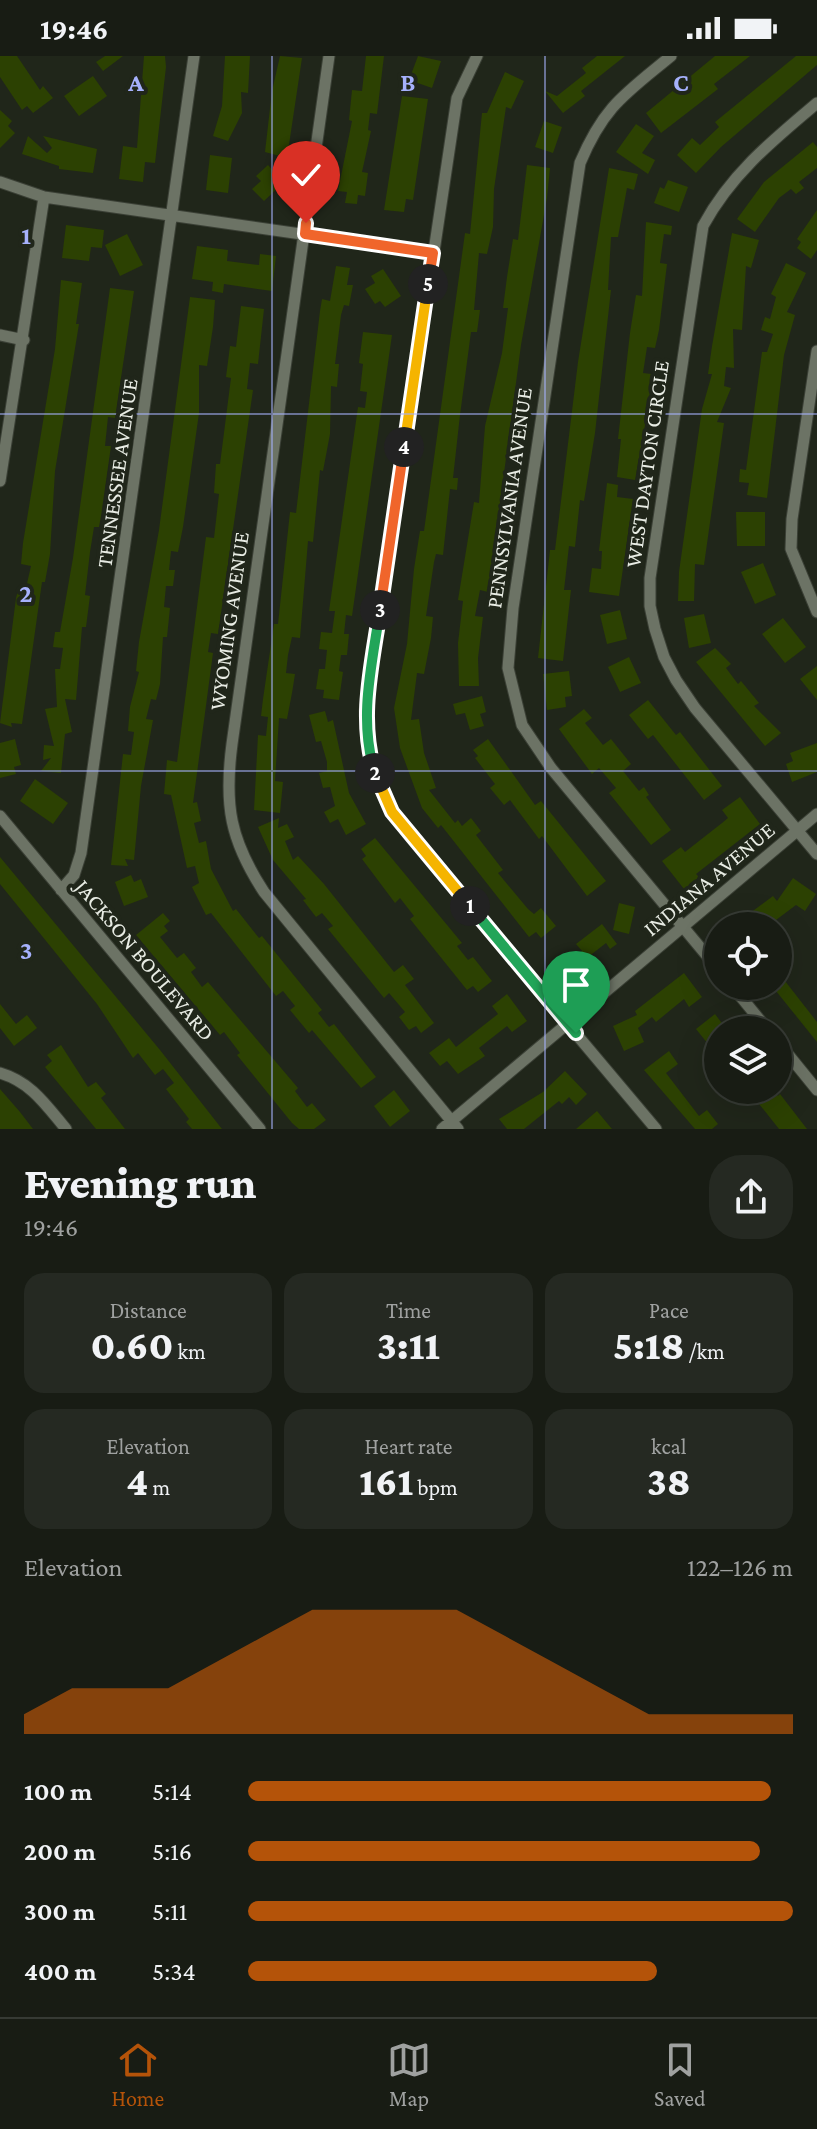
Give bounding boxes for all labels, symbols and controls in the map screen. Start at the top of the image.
text: 19:46 [40,12,109,45]
text: A [127,68,144,97]
text: B [400,68,416,97]
text: C [673,68,689,97]
pin [272,141,340,223]
icon: check [284,153,328,197]
text: 1 [21,221,31,250]
pin: 5 [408,264,448,304]
text: 5 [423,271,433,296]
street label: WEST DAYTON CIRCLE [620,359,674,569]
street label: TENNESSEE AVENUE [91,377,143,569]
street label: PENNSYLVANIA AVENUE [481,386,537,610]
pin: 4 [384,427,424,467]
text: 4 [398,434,410,459]
street label: WYOMING AVENUE [204,530,254,712]
text: 2 [19,579,33,608]
pin: 3 [360,590,400,630]
text: 3 [375,597,385,622]
pin: 2 [355,753,395,793]
text: 2 [369,760,381,785]
street label: INDIANA AVENUE [638,817,780,941]
street label: JACKSON BOULEVARD [69,873,220,1046]
pin: 1 [450,886,490,926]
text: 1 [466,893,474,918]
map controls [704,912,792,1104]
button: locate [704,912,792,1000]
text: 3 [20,936,32,965]
pin [542,951,610,1033]
icon: arrive [554,963,598,1007]
button: layers [704,1016,792,1104]
button: share [709,1155,793,1239]
text: Evening run [24,1159,256,1207]
text: 19:46 [24,1213,78,1242]
text: Distance [110,1298,187,1323]
text: Time [386,1298,431,1323]
text: Pace [649,1298,689,1323]
text: 0.60 [91,1323,173,1368]
text: 3:11 [377,1323,440,1368]
text: 5:18 [613,1323,684,1368]
text: km [173,1339,206,1364]
text: /km [684,1339,725,1364]
text: Elevation [107,1434,190,1459]
text: Heart rate [365,1434,452,1459]
text: kcal [651,1434,687,1459]
text: 4 [126,1459,148,1504]
text: 161 [359,1459,413,1504]
text: 38 [647,1459,691,1504]
text: m [148,1475,170,1500]
text: bpm [413,1475,458,1500]
text: Elevation [24,1553,122,1582]
text: 122–126 m [687,1553,793,1582]
text: 100 m [24,1777,92,1806]
text: 5:14 [152,1777,192,1806]
text: 200 m [24,1837,96,1866]
text: 5:16 [152,1837,192,1866]
text: 300 m [24,1897,95,1926]
text: 5:11 [152,1897,187,1926]
text: 400 m [24,1957,97,1986]
text: 5:34 [152,1957,196,1986]
tab: Home [111,2038,164,2111]
tab: Map [387,2038,431,2111]
tab: Saved [654,2038,706,2111]

